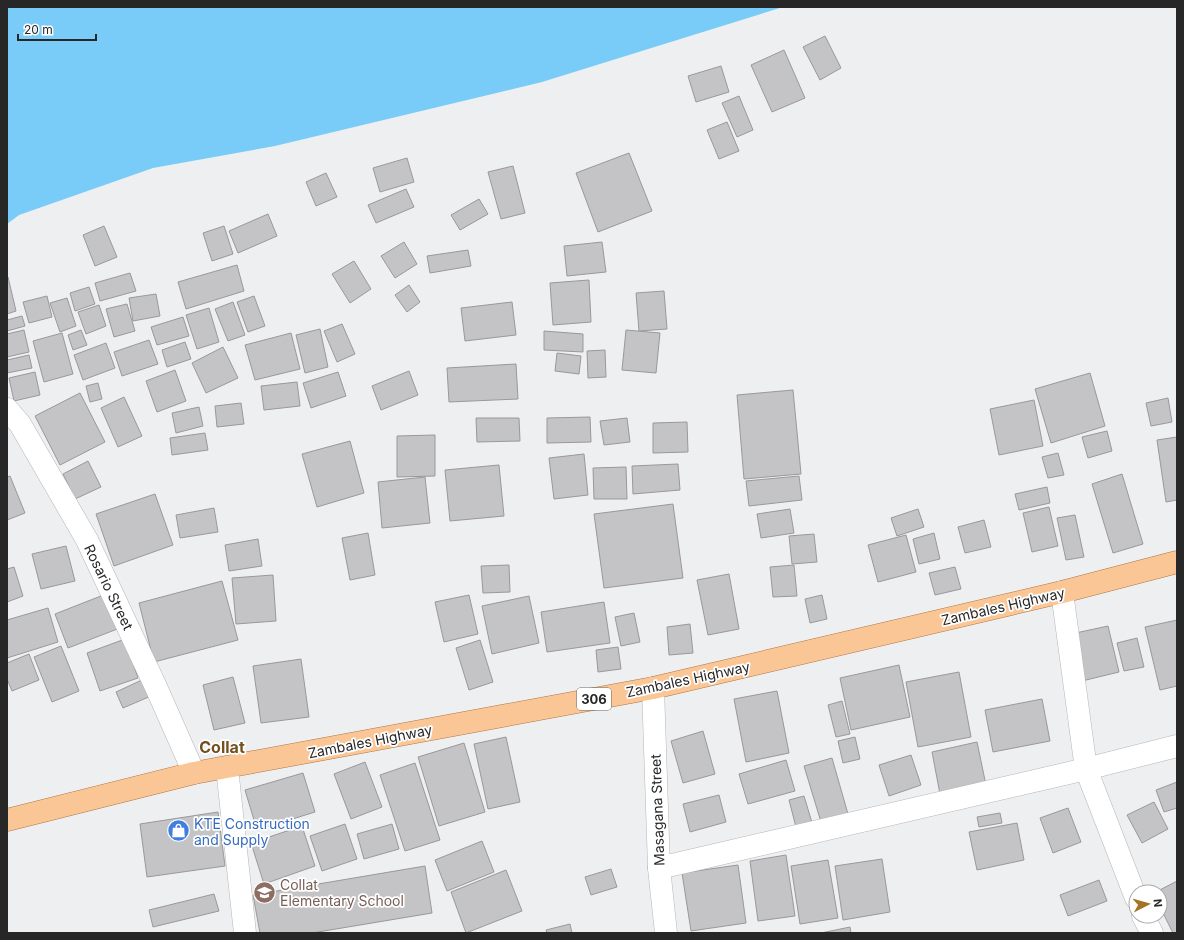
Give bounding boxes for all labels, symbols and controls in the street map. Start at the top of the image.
scale bar [18,16,96,42]
text: 20 m [24,22,53,37]
street label: Rosario Street [81,541,137,633]
street label: Zambales Highway [940,584,1066,628]
street label: Zambales Highway [625,658,752,700]
road number: 306 [577,688,611,710]
street label: Zambales Highway [307,721,434,761]
district label: Collat [199,737,245,757]
street label: Masagana Street [647,753,667,866]
place label: KTE Construction and Supply [194,815,310,848]
shop icon: KTE Construction and Supply [165,818,191,844]
place label: Collat Elementary School [280,876,404,909]
school or university icon: Collat Elementary School [251,879,277,905]
north arrow [1128,884,1168,924]
text: N [1151,898,1165,908]

